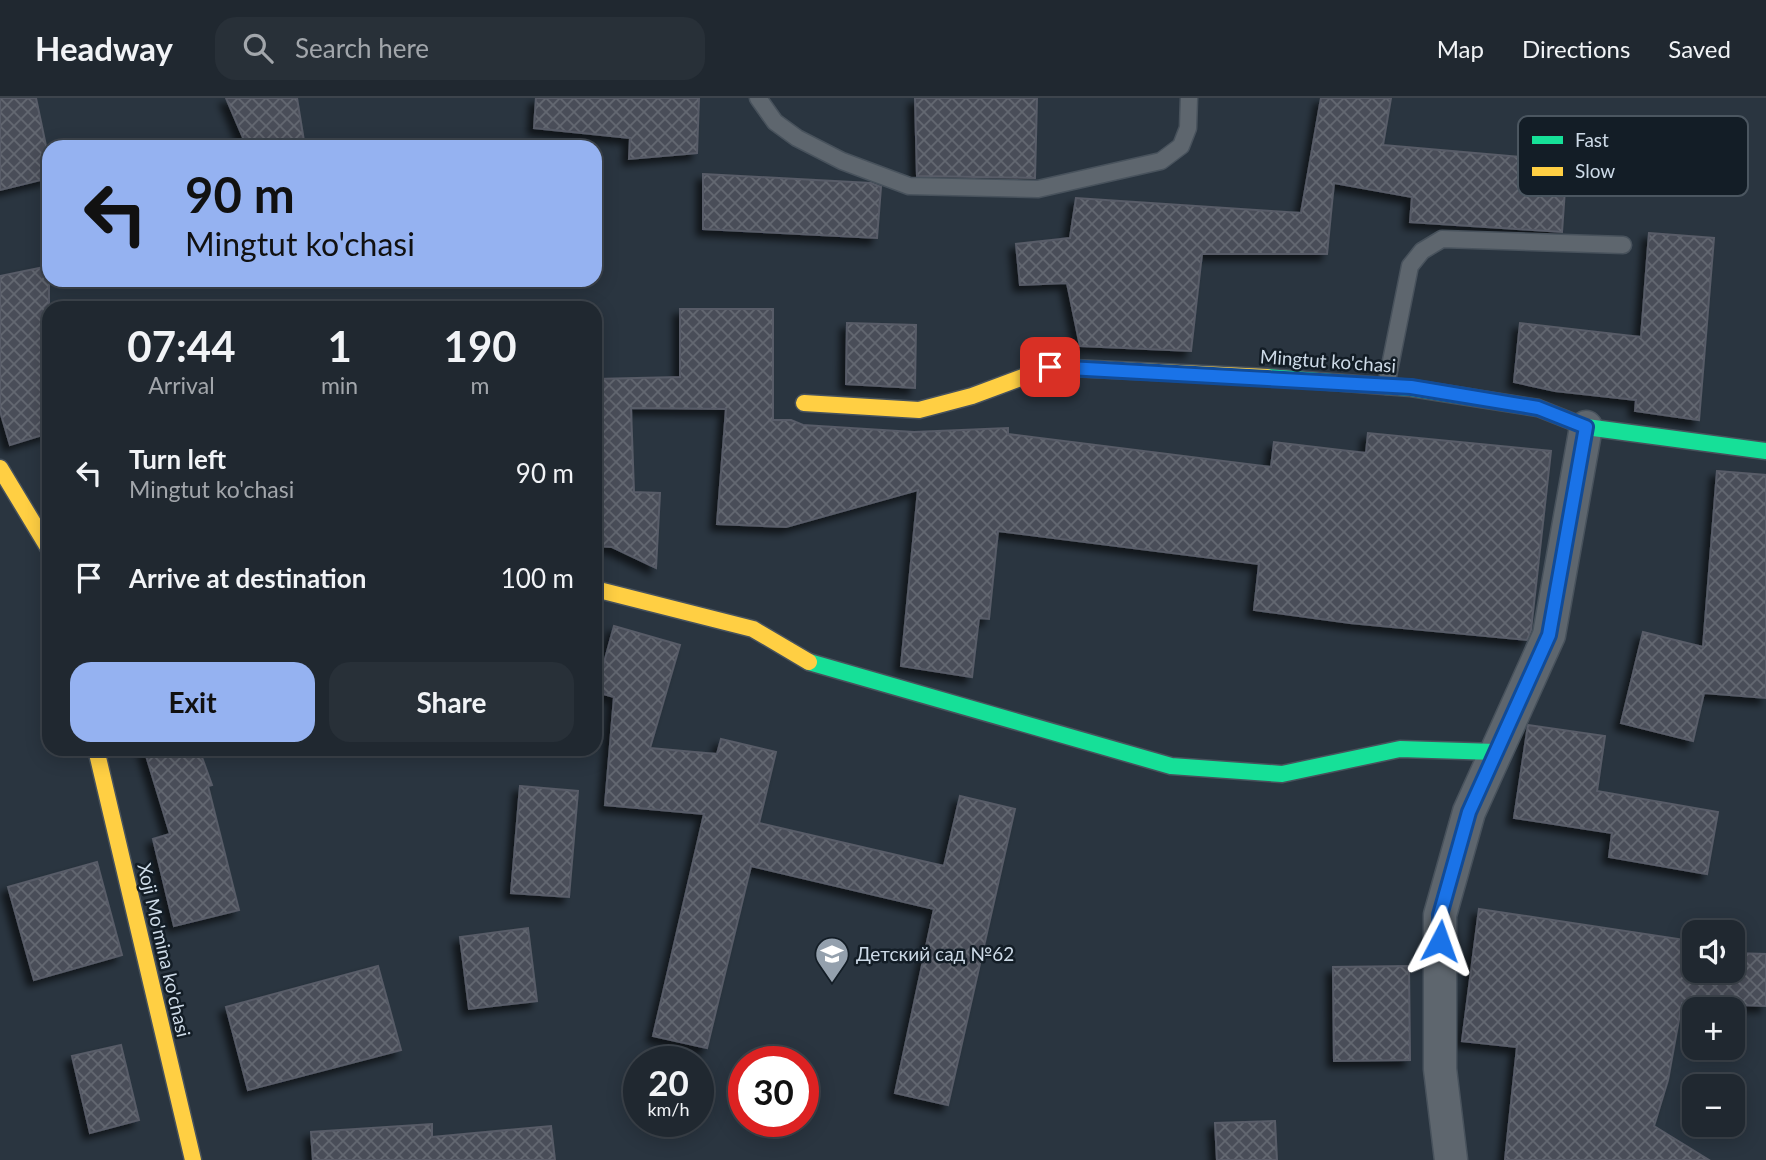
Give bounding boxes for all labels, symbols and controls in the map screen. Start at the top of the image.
search box [215,17,705,80]
text: Headway [35,28,173,68]
icon: search [239,29,277,67]
text: Search here [295,32,429,64]
text: Map [1437,34,1484,63]
text: Directions [1522,34,1630,63]
text: Saved [1668,34,1731,63]
legend [1518,116,1748,196]
text: Fast [1575,128,1609,151]
text: Slow [1575,159,1615,182]
text: 90 m [185,165,295,223]
icon: left [70,168,161,259]
text: Mingtut ko'chasi [185,224,415,263]
text: 07:44 [127,321,236,371]
text: 1 [327,321,352,371]
text: 190 [444,321,517,371]
pin [1020,337,1080,397]
street label: Mingtut ko'chasi [1259,344,1397,377]
icon: arrive [1031,348,1069,386]
text: Arrival [148,371,215,399]
text: min [321,371,358,399]
text: m [471,371,490,399]
text: Turn left [129,443,226,475]
icon: left [70,454,108,492]
text: 90 m [516,457,574,489]
text: Mingtut ko'chasi [129,475,294,503]
icon: arrive [70,559,108,597]
text: Arrive at destination [129,562,366,594]
text: 100 m [501,562,574,594]
button: Exit [70,662,315,742]
button: Share [329,662,574,742]
street label: Xoji Mo'mina ko'chasi [133,861,196,1039]
position arrow [1403,904,1477,978]
map controls [1682,920,1745,1137]
button: sound [1682,920,1745,983]
school or university icon: Детский сад №62 [813,935,851,984]
place label: Детский сад №62 [856,942,1014,965]
button: + [1682,997,1745,1060]
speed limit sign: 30 [728,1046,819,1137]
text: 20 [648,1061,689,1103]
button: − [1682,1074,1745,1137]
text: km/h [647,1098,690,1120]

